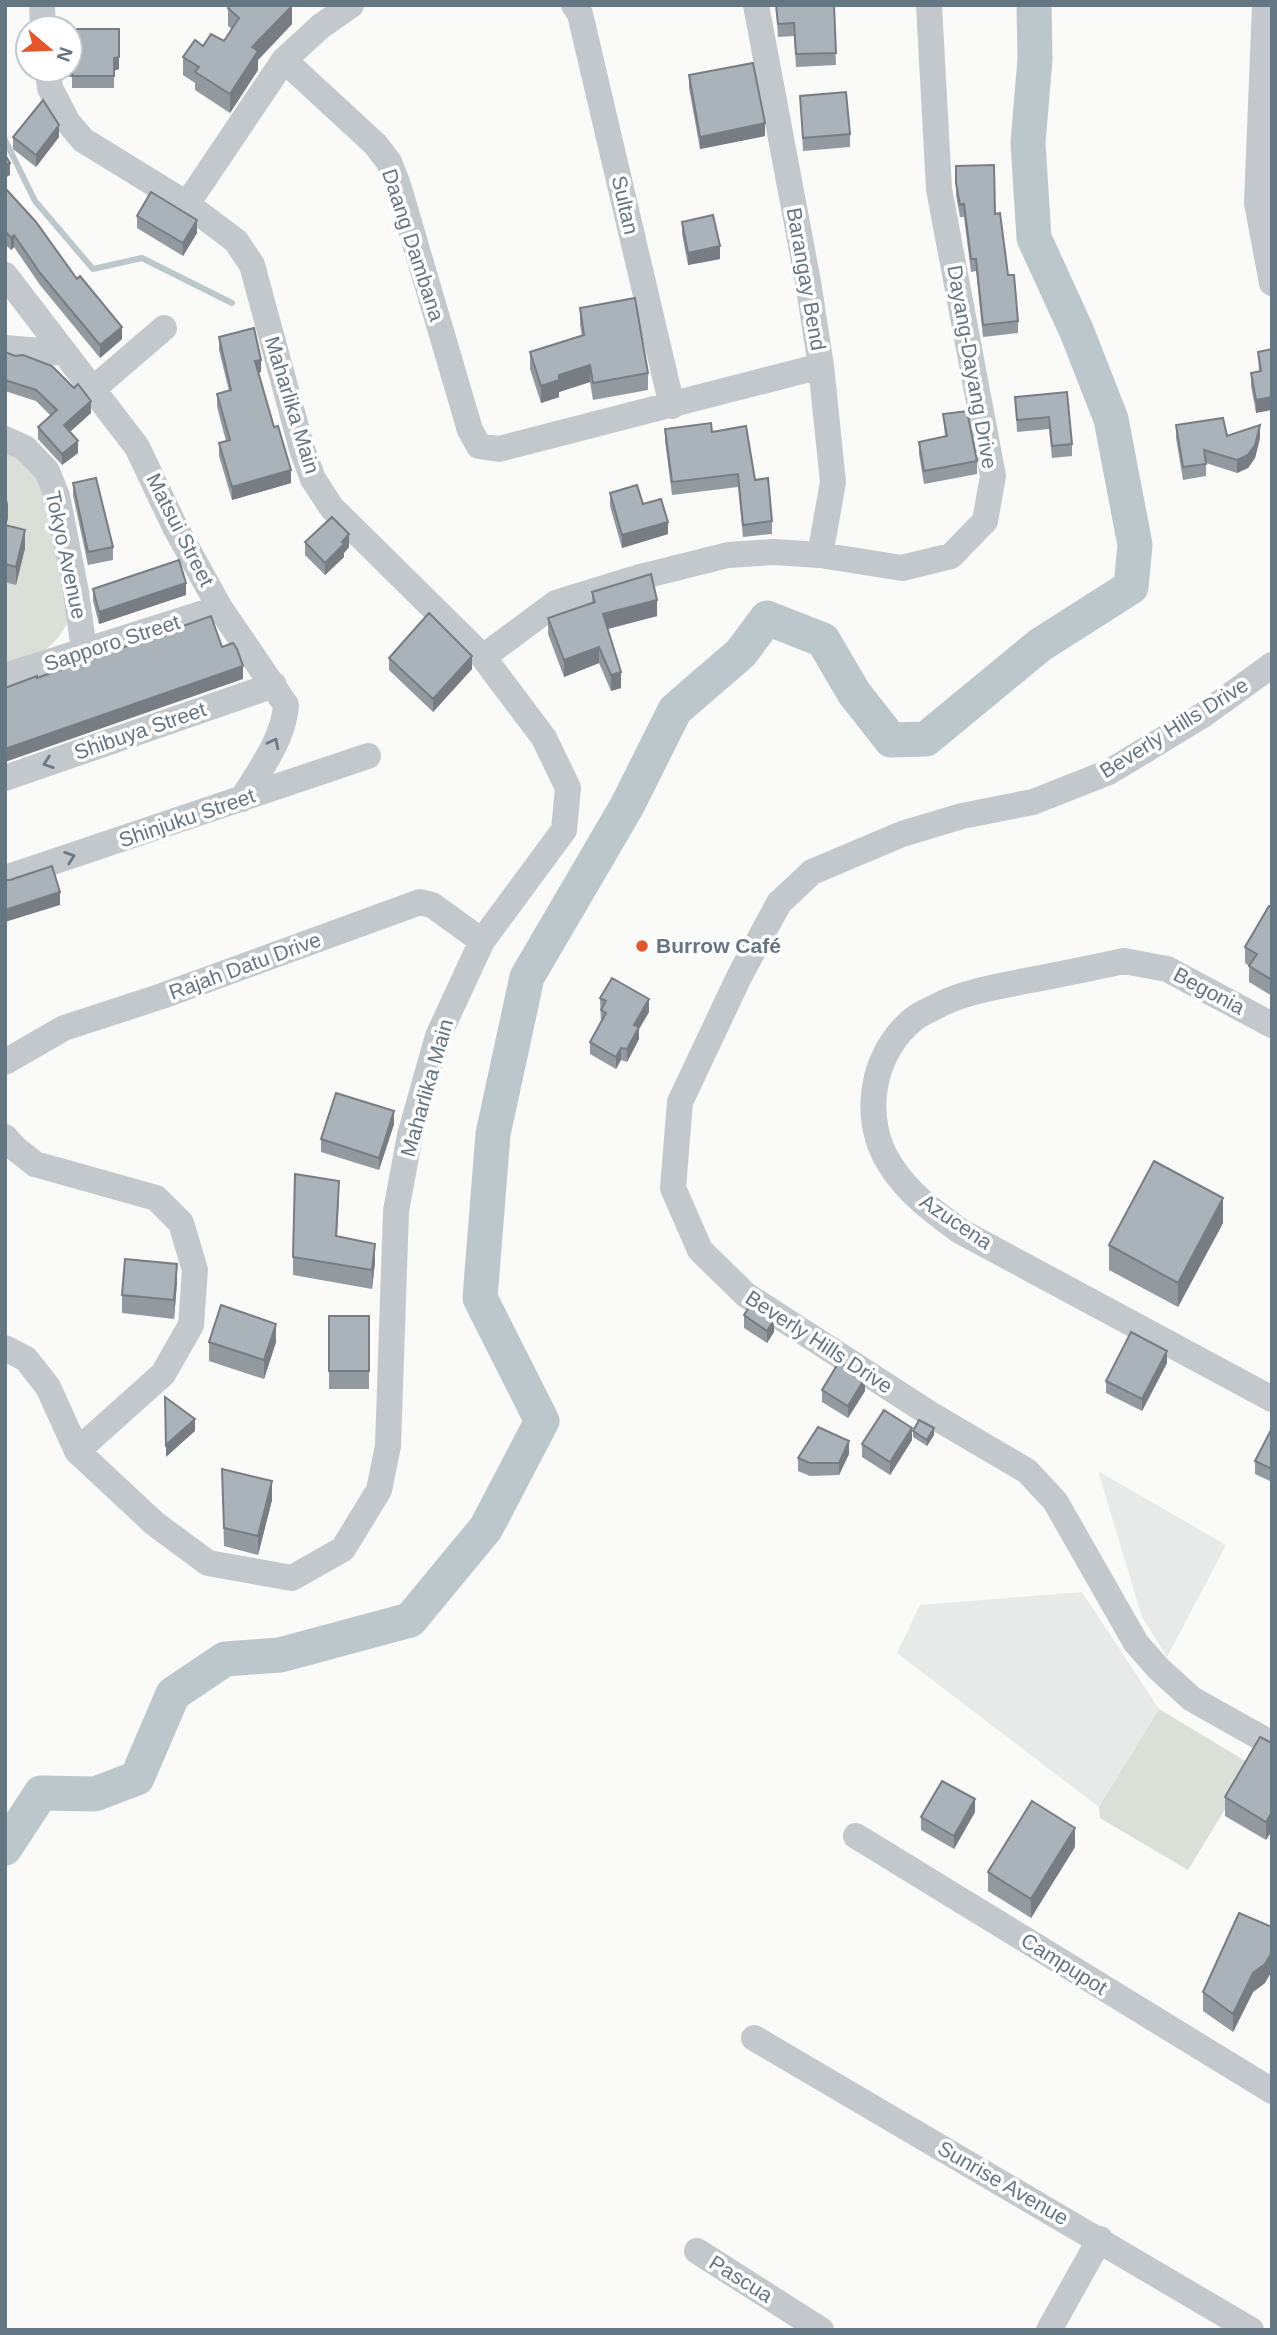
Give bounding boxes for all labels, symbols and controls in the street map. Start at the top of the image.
north arrow [14,14,84,84]
text: N [52,44,77,64]
street label: Daang Dambana [378,166,449,324]
street label: Sultan [608,173,643,236]
street label: Barangay Bend [783,206,830,352]
street label: Dayang-Dayang Drive [943,263,1002,471]
street label: Maharlika Main [261,333,324,476]
street label: Matsui Street [142,469,219,590]
street label: Tokyo Avenue [42,489,91,621]
street label: Sapporo Street [41,610,183,675]
street label: Beverly Hills Drive [1095,673,1252,782]
street label: Shibuya Street [71,697,209,764]
one-way arrow [266,738,280,750]
one-way arrow [42,755,54,769]
street label: Shinjuku Street [116,783,258,852]
one-way arrow [63,851,76,865]
street label: Rajah Datu Drive [166,927,324,1004]
place label: Burrow Café [656,934,781,957]
marker: Burrow Café [634,938,650,954]
street label: Begonia [1170,962,1249,1019]
street label: Maharlika Main [396,1016,457,1159]
street label: Azucena [916,1189,997,1254]
street label: Beverly Hills Drive [742,1286,897,1398]
street label: Campupot [1017,1928,1112,1999]
street label: Sunrise Avenue [934,2136,1073,2229]
street label: Pascua [705,2250,777,2307]

